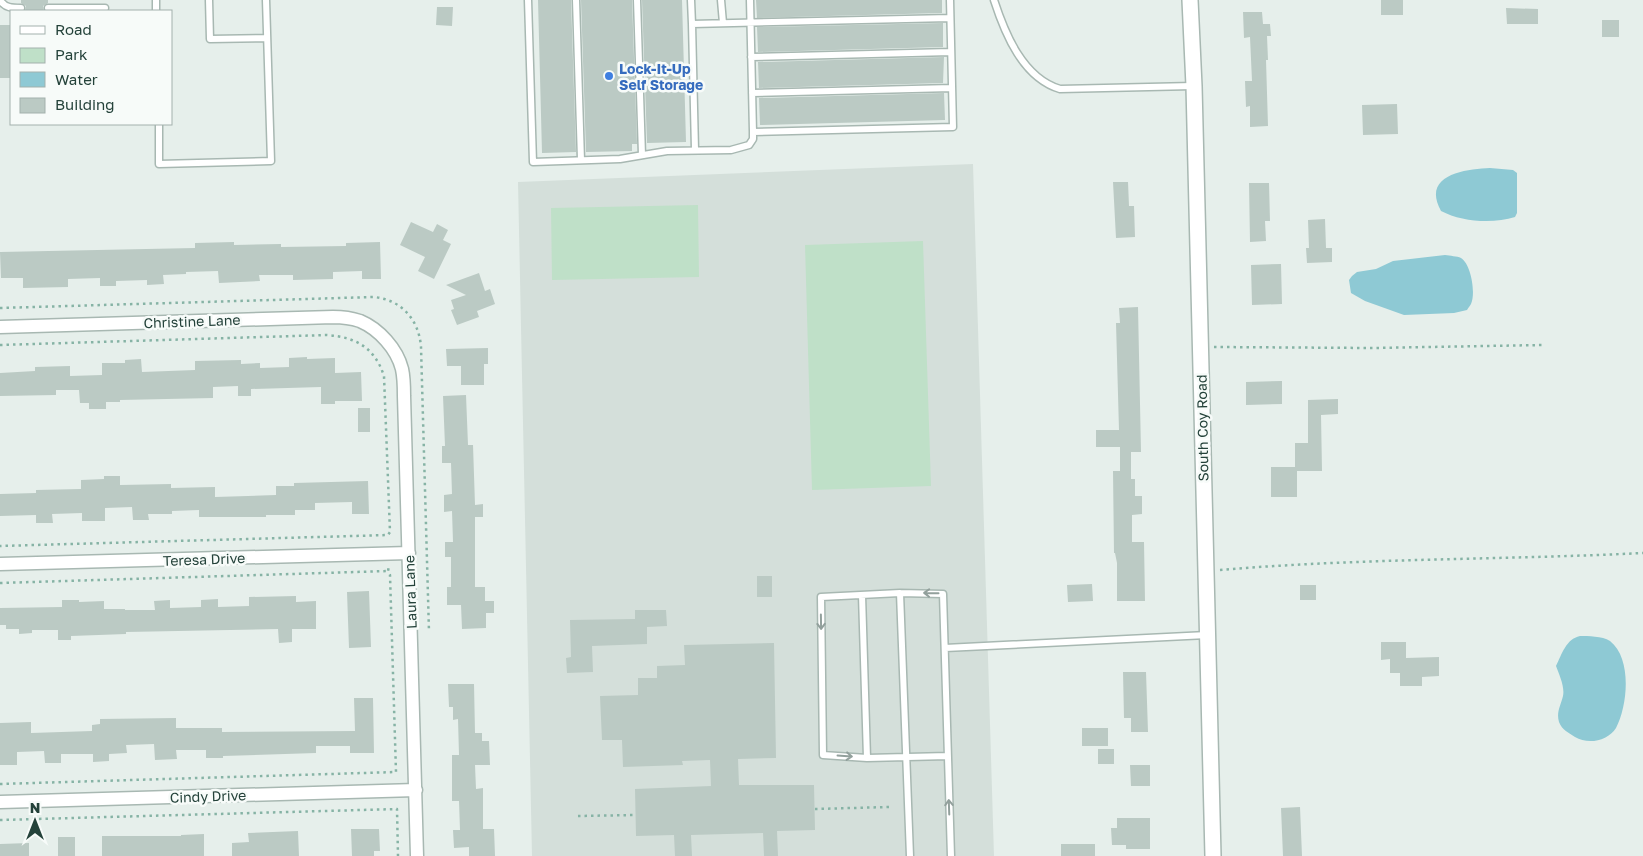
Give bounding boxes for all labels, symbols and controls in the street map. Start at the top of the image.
legend [10,10,172,125]
text: Road [55,20,92,38]
text: Park [55,45,88,63]
place label: Lock-It-Up Self Storage [619,60,703,93]
text: Water [55,70,98,88]
marker: Lock-It-Up Self Storage [603,70,615,82]
text: Building [55,95,115,113]
street label: Christine Lane [143,311,241,331]
street label: South Coy Road [1193,374,1211,482]
street label: Teresa Drive [162,549,246,569]
street label: Laura Lane [400,555,420,629]
one-way arrow [923,589,939,598]
one-way arrow [816,614,826,630]
one-way arrow [837,752,853,761]
street label: Cindy Drive [169,786,247,806]
north arrow [10,796,60,846]
text: N [30,799,40,816]
one-way arrow [945,800,954,816]

